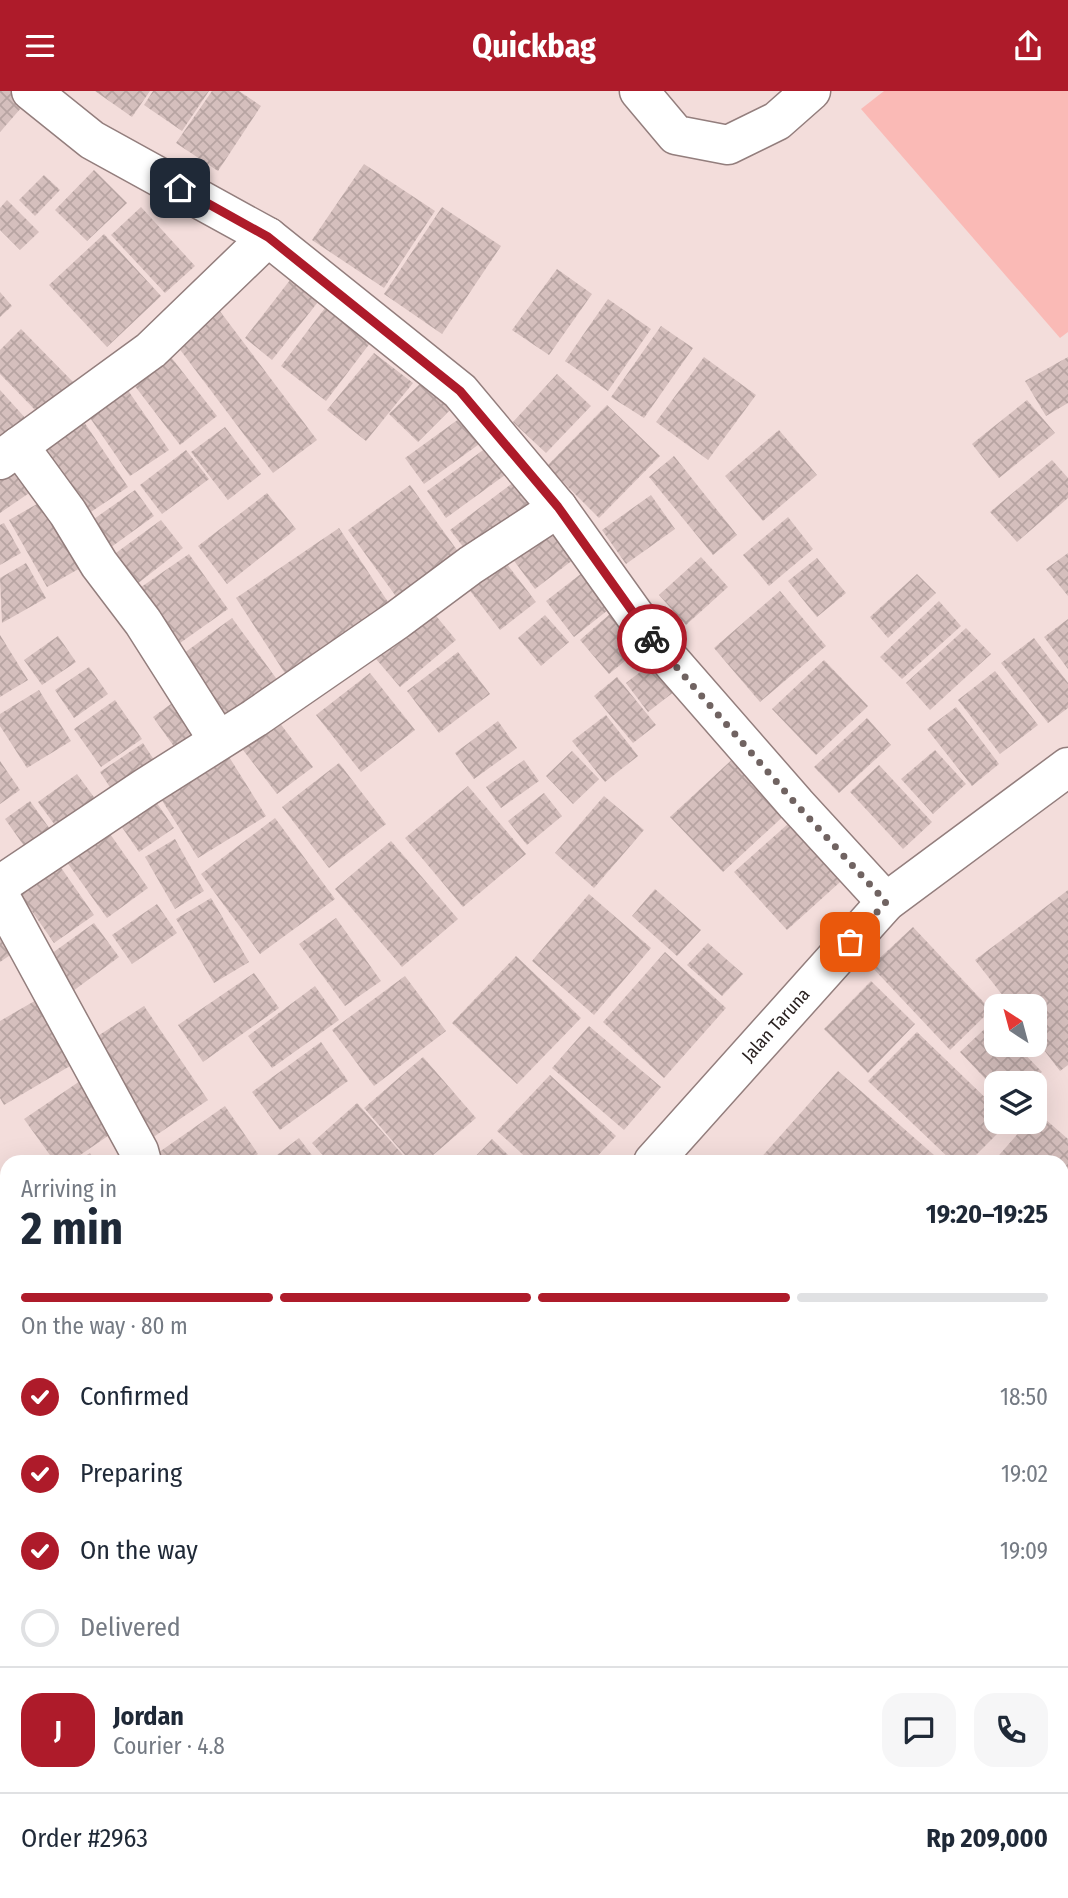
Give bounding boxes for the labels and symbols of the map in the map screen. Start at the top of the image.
pin [150,158,210,218]
courier [617,604,687,674]
pin [820,912,880,972]
street label: Jalan Taruna [737,984,815,1066]
north arrow [984,994,1046,1057]

